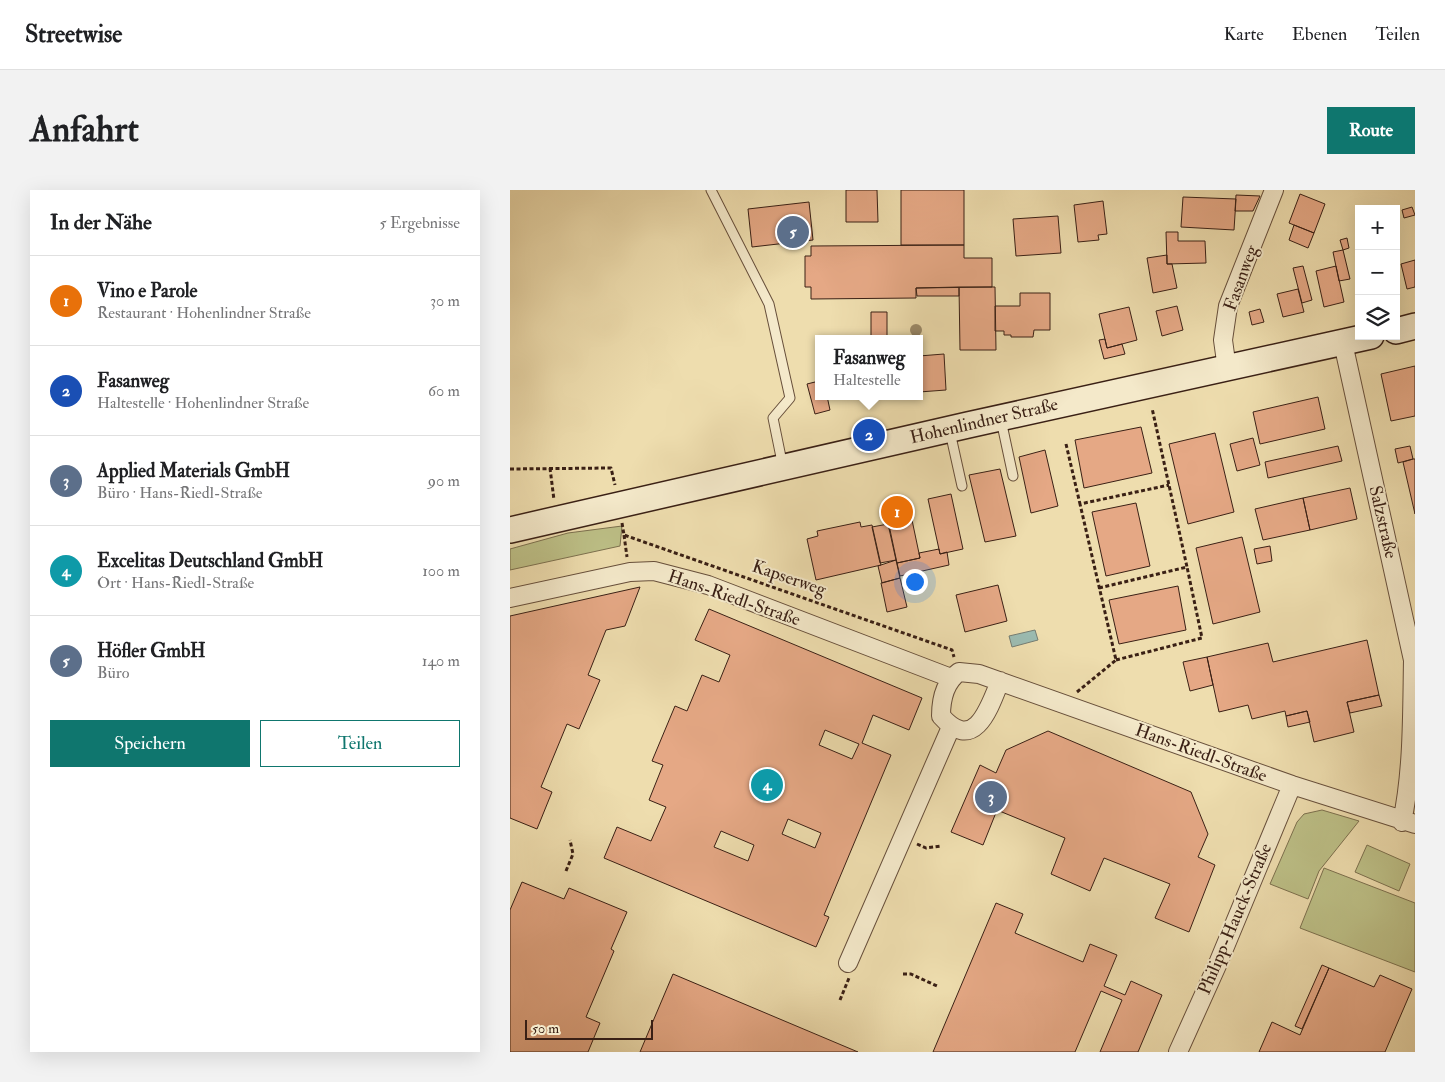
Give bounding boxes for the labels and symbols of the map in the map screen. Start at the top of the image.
pin: 5 [777,213,809,251]
street label: Fasanweg [1219,241,1264,314]
street label: Hohenlindner Straße [908,393,1061,449]
pin: 2 [853,416,885,454]
street label: Salzstraße [1363,483,1403,561]
pin: 1 [881,493,913,531]
street label: Kapserweg [749,555,830,602]
street label: Hans-Riedl-Straße [665,565,804,632]
your location [902,569,928,595]
street label: Hans-Riedl-Straße [1132,718,1271,788]
pin: 4 [751,766,783,804]
pin: 3 [975,778,1007,816]
street label: Philipp-Hauck-Straße [1193,839,1277,998]
scale bar [525,1017,652,1040]

